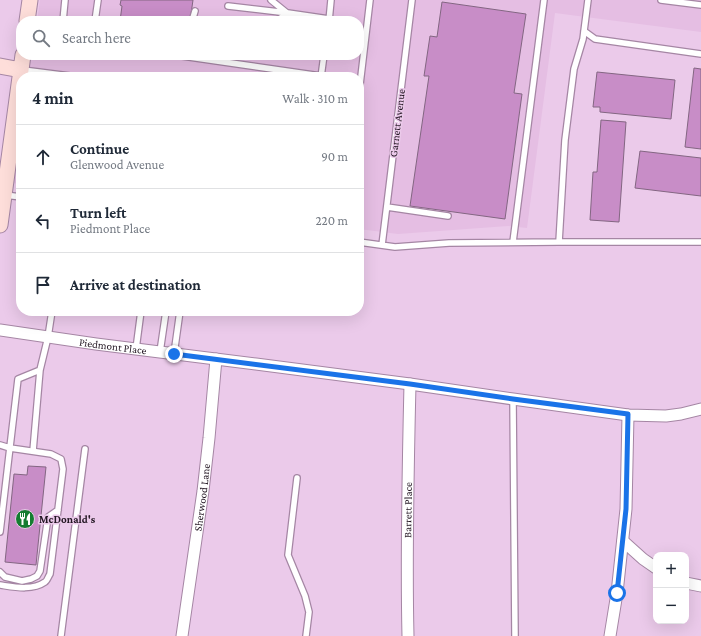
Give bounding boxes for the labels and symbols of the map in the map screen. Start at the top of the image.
street label: Garnett Avenue [387,88,407,158]
street label: Piedmont Place [78,336,147,356]
route end [165,345,183,363]
street label: Sherwood Lane [191,463,212,532]
street label: Barrett Place [401,482,414,538]
restaurant icon: McDonald's [14,508,36,530]
place label: McDonald's [39,513,96,525]
route start [608,584,626,602]

